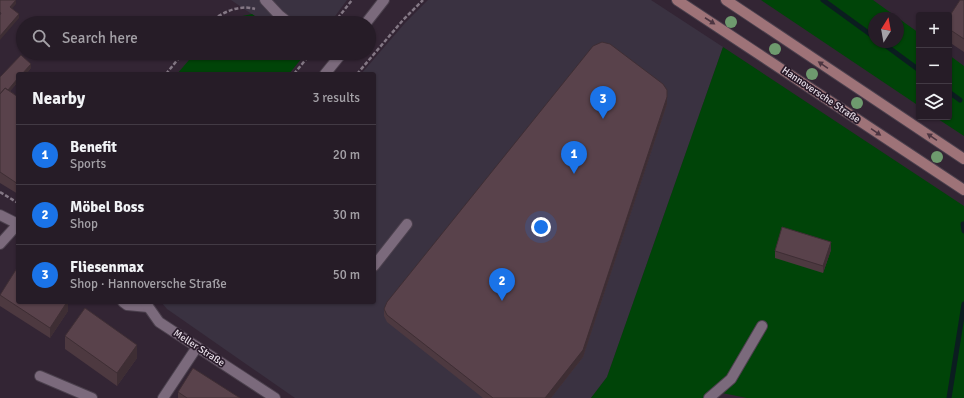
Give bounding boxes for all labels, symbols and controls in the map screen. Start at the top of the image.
north arrow [868,12,904,48]
map controls [916,12,952,120]
button: + [916,12,952,48]
search box [16,16,376,60]
one-way arrow [704,18,715,25]
icon: search [30,27,52,49]
text: Search here [62,29,138,47]
button: − [916,48,952,84]
one-way arrow [818,61,829,69]
street label: Hannoversche Straße [780,64,862,126]
button: layers [916,84,952,120]
pin: 3 [590,86,616,119]
text: Nearby [32,88,85,109]
text: 3 results [312,90,360,106]
one-way arrow [871,128,882,136]
one-way arrow [926,133,937,141]
text: Benefit [70,138,117,156]
pin: 1 [561,141,587,174]
text: 1 [41,147,49,163]
text: 20 m [333,147,360,163]
text: Sports [70,156,106,172]
text: Möbel Boss [70,198,144,216]
text: 2 [41,207,49,223]
text: 30 m [333,207,360,223]
text: Shop [70,216,98,232]
your location [531,217,551,237]
text: Fliesenmax [70,258,144,276]
text: 3 [41,267,49,283]
text: 50 m [333,267,360,283]
pin: 2 [489,268,515,301]
text: Shop · Hannoversche Straße [70,276,227,292]
street label: Meller Straße [171,327,227,369]

